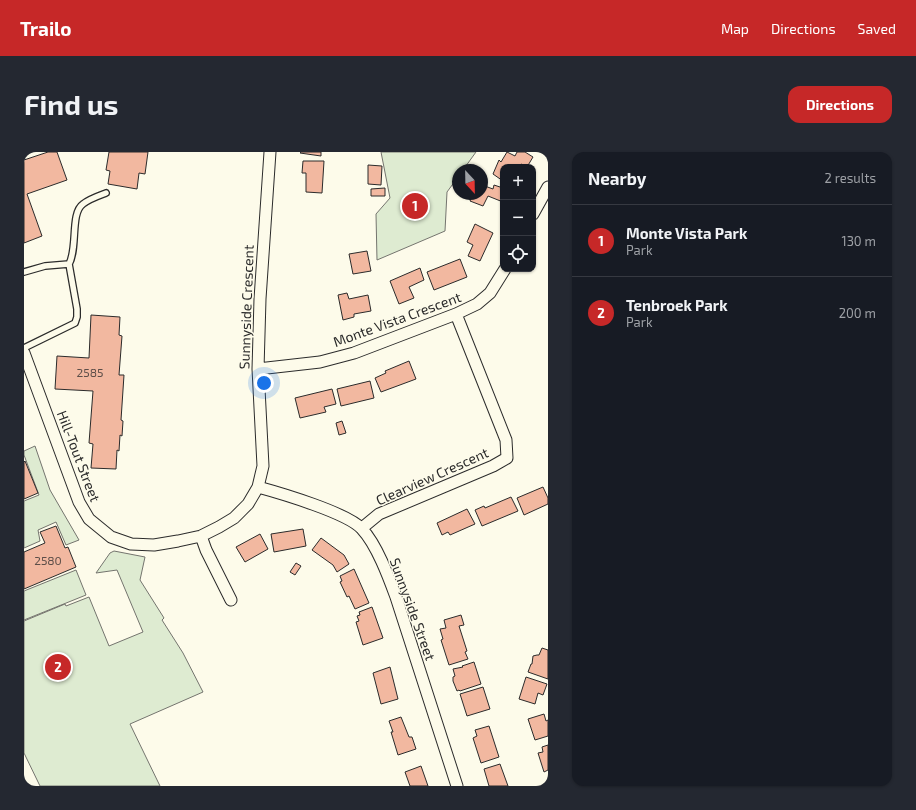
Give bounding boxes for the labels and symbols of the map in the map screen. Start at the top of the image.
north arrow [452,164,488,200]
pin: 1 [402,191,428,221]
street label: Sunnyside Crescent [235,244,257,370]
street label: Monte Vista Crescent [331,288,463,350]
house number: 2585 [77,365,103,379]
your location [254,373,274,393]
street label: Hill-Tout Street [54,408,104,504]
street label: Clearview Crescent [373,444,491,508]
house number: 2580 [34,553,62,567]
street label: Sunnyside Street [387,556,439,662]
pin: 2 [45,652,71,682]

